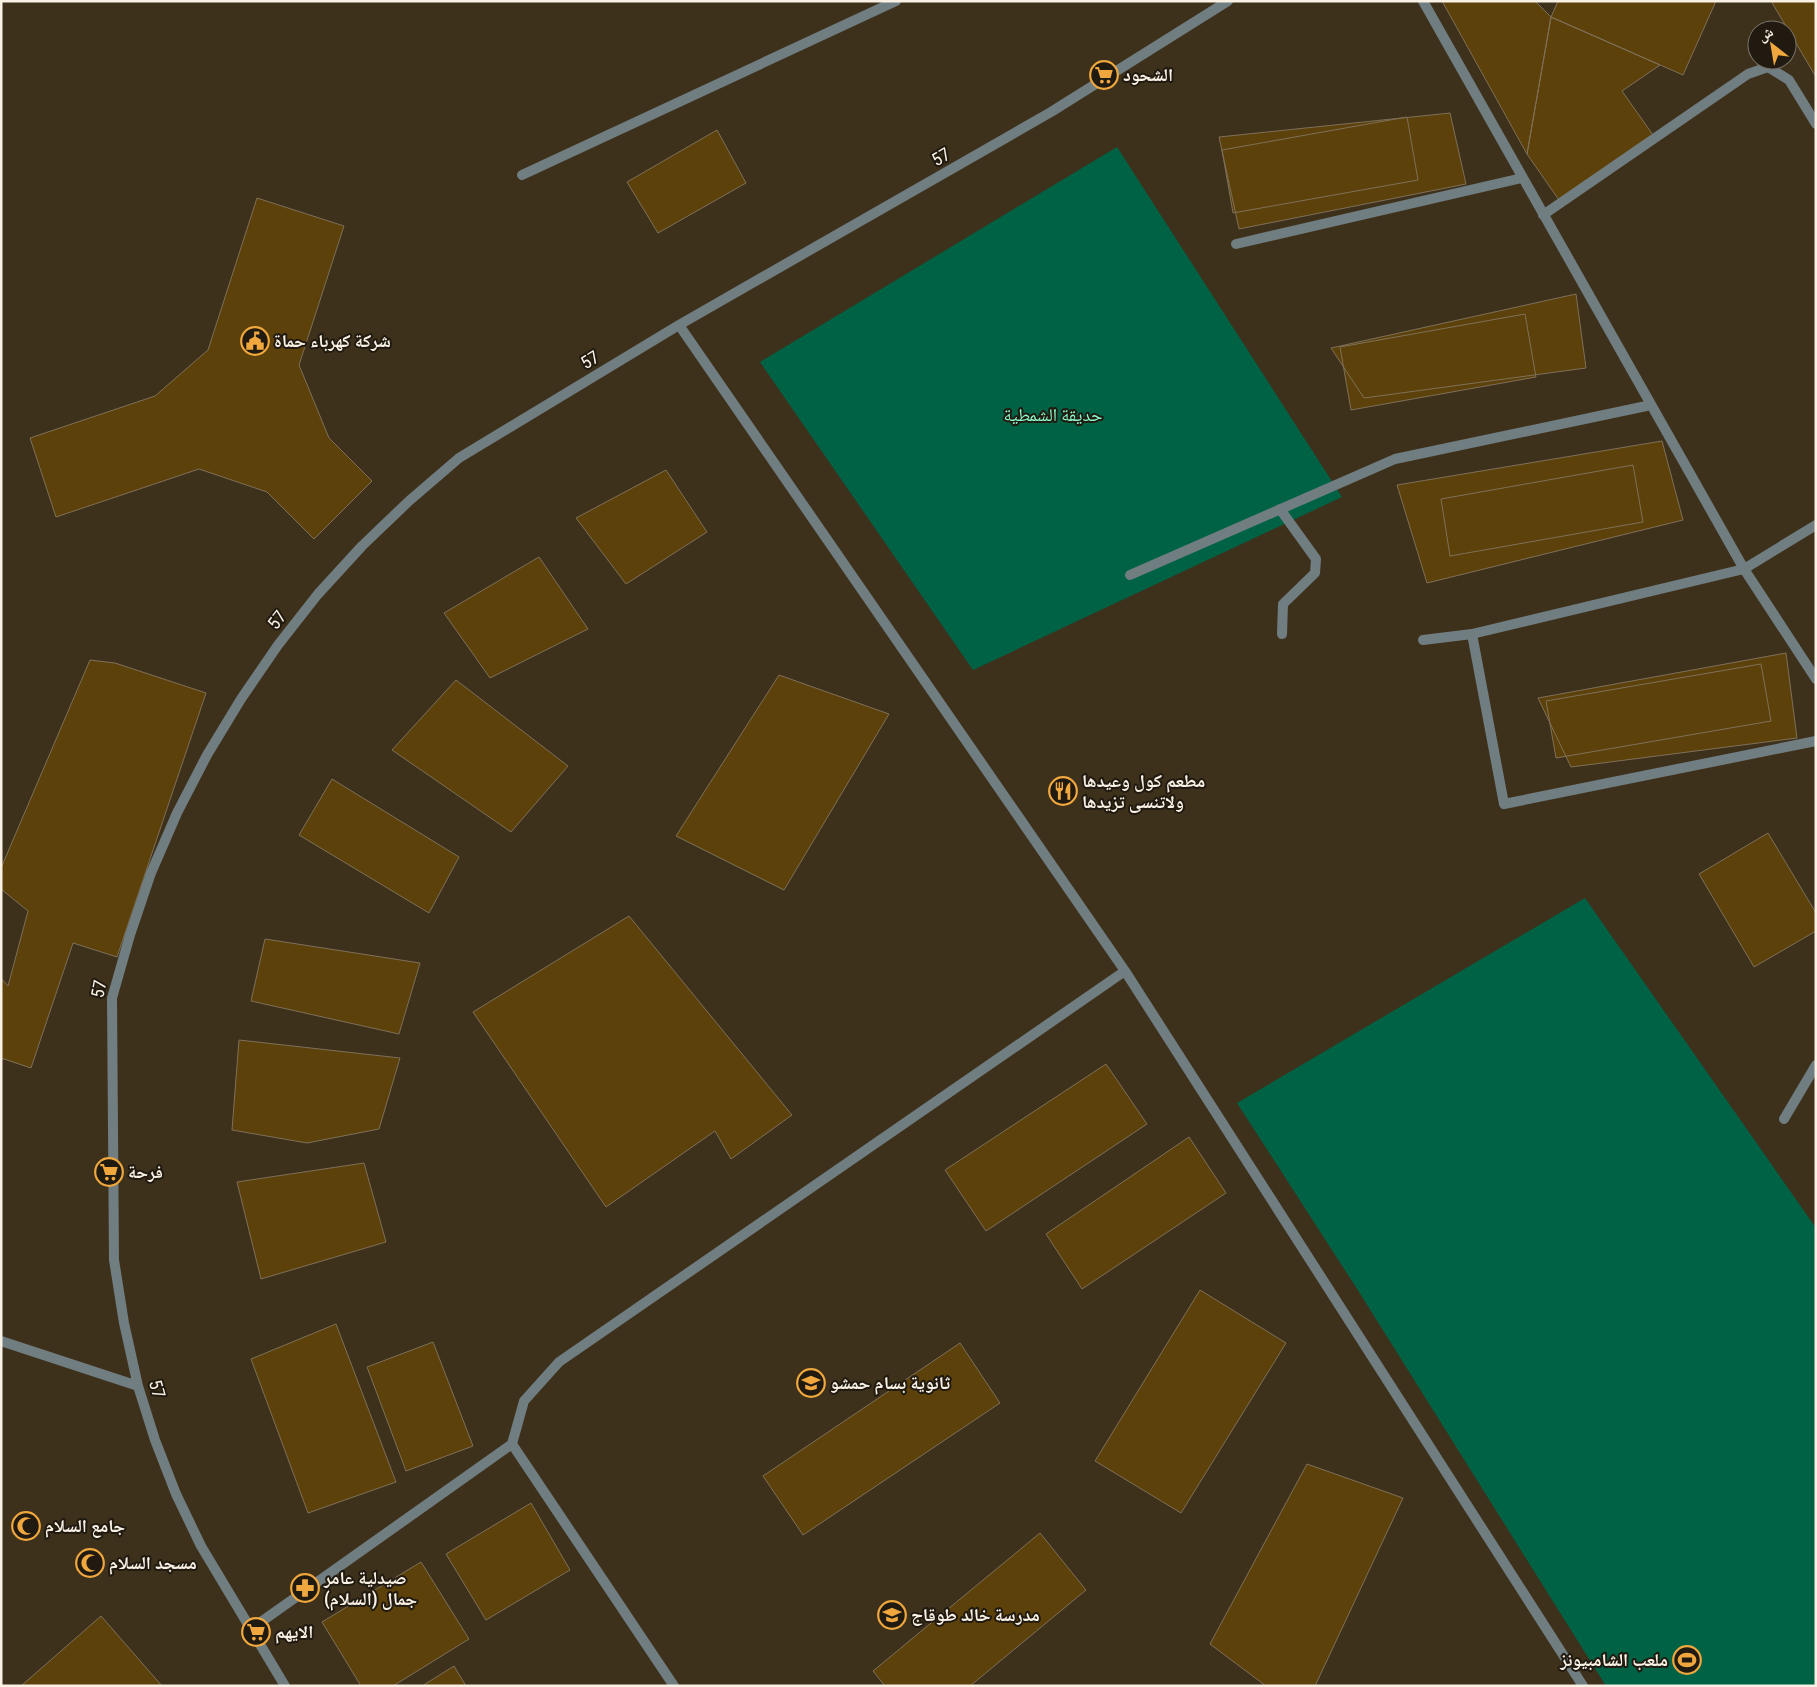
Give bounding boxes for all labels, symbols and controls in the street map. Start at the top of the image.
north arrow [1747,20,1797,70]
text: ش [1755,23,1776,45]
supermarket icon: الشحود [1089,60,1119,90]
place label: الشحود [1123,64,1173,85]
street label: 57 [928,143,954,170]
public building icon: شركة كهرباء حماة [240,326,270,356]
place label: شركة كهرباء حماة [274,330,391,352]
street label: 57 [577,346,603,373]
park label: حديقة الشمطية [1004,404,1102,425]
street label: 57 [263,606,290,633]
place label: مطعم كول وعيدها ولاتنسى تزيدها [1082,770,1205,813]
restaurant icon: مطعم كول وعيدها ولاتنسى تزيدها [1048,776,1078,806]
street label: 57 [87,978,110,999]
supermarket icon: فرحة [94,1157,124,1187]
place label: فرحة [128,1161,163,1182]
school or university icon: ثانوية بسام حمشو [796,1368,826,1398]
place label: ثانوية بسام حمشو [830,1372,950,1395]
street label: 57 [145,1377,170,1400]
mosque icon: جامع السلام [11,1511,41,1541]
place label: جامع السلام [45,1515,125,1538]
mosque icon: مسجد السلام [75,1548,105,1578]
place label: مسجد السلام [109,1552,197,1575]
place label: صيدلية عامر جمال (السلام) [323,1567,417,1611]
pharmacy icon: صيدلية عامر جمال (السلام) [290,1573,320,1603]
school or university icon: مدرسة خالد طوقاج [877,1600,907,1630]
place label: مدرسة خالد طوقاج [911,1604,1040,1626]
supermarket icon: الايهم [241,1617,271,1647]
place label: الايهم [275,1621,313,1644]
sports icon: ملعب الشامبيونز [1672,1645,1702,1675]
place label: ملعب الشامبيونز [1559,1649,1668,1671]

